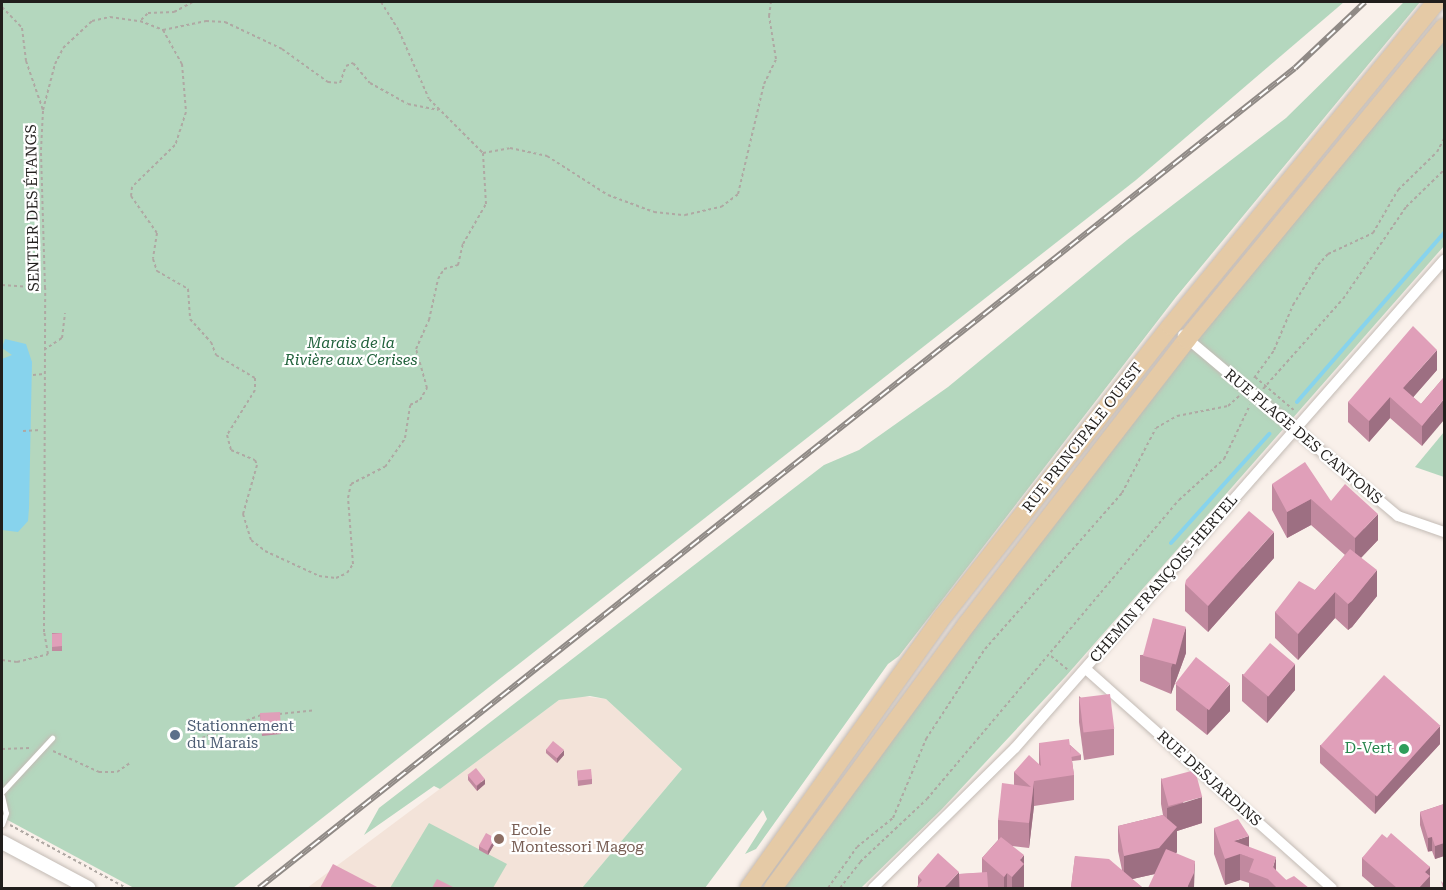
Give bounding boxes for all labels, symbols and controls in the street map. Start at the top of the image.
street label: SENTIER DES ÉTANGS [23,124,43,292]
park label: Marais de la Rivière aux Cerises [285,334,417,369]
street label: RUE PRINCIPALE OUEST [1019,360,1147,516]
street label: RUE PLAGE DES CANTONS [1220,366,1386,508]
street label: CHEMIN FRANÇOIS-HERTEL [1086,492,1242,666]
place label: Stationnement du Marais [187,717,294,752]
marker: Stationnement du Marais [168,728,182,742]
street label: RUE DESJARDINS [1153,728,1265,830]
place label: D-Vert [1345,740,1392,758]
marker: D-Vert [1397,742,1411,756]
place label: Ecole Montessori Magog [511,821,644,856]
marker: Ecole Montessori Magog [492,832,506,846]

